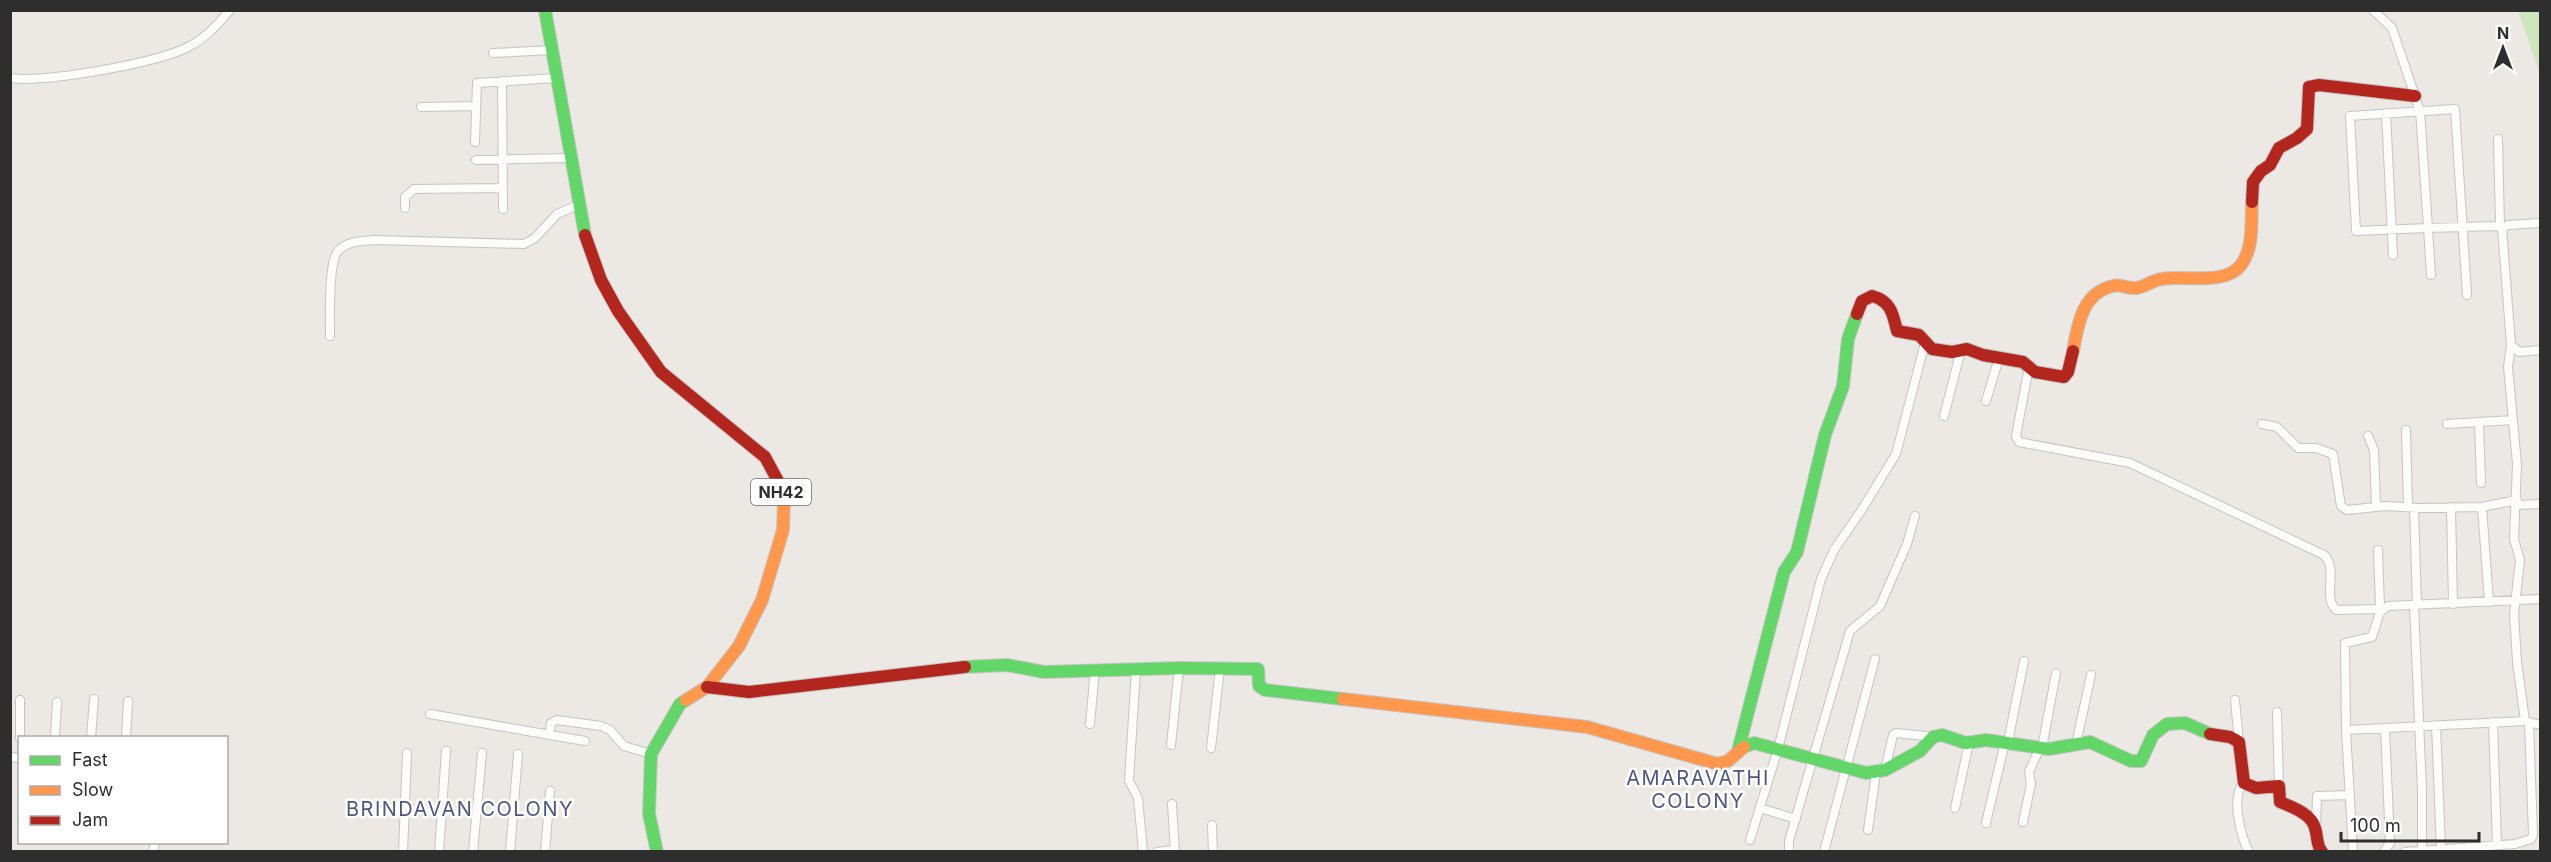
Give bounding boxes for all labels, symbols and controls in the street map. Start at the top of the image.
north arrow [2473,18,2533,78]
text: N [2497,23,2509,43]
road number: NH42 [751,479,811,505]
legend [18,736,228,844]
text: Fast [72,749,108,770]
district label: AMARAVATHI COLONY [1626,766,1770,813]
text: Slow [72,779,113,800]
district label: BRINDAVAN COLONY [346,797,574,821]
scale bar [2341,805,2479,843]
text: Jam [72,809,108,830]
text: 100 m [2350,815,2401,836]

